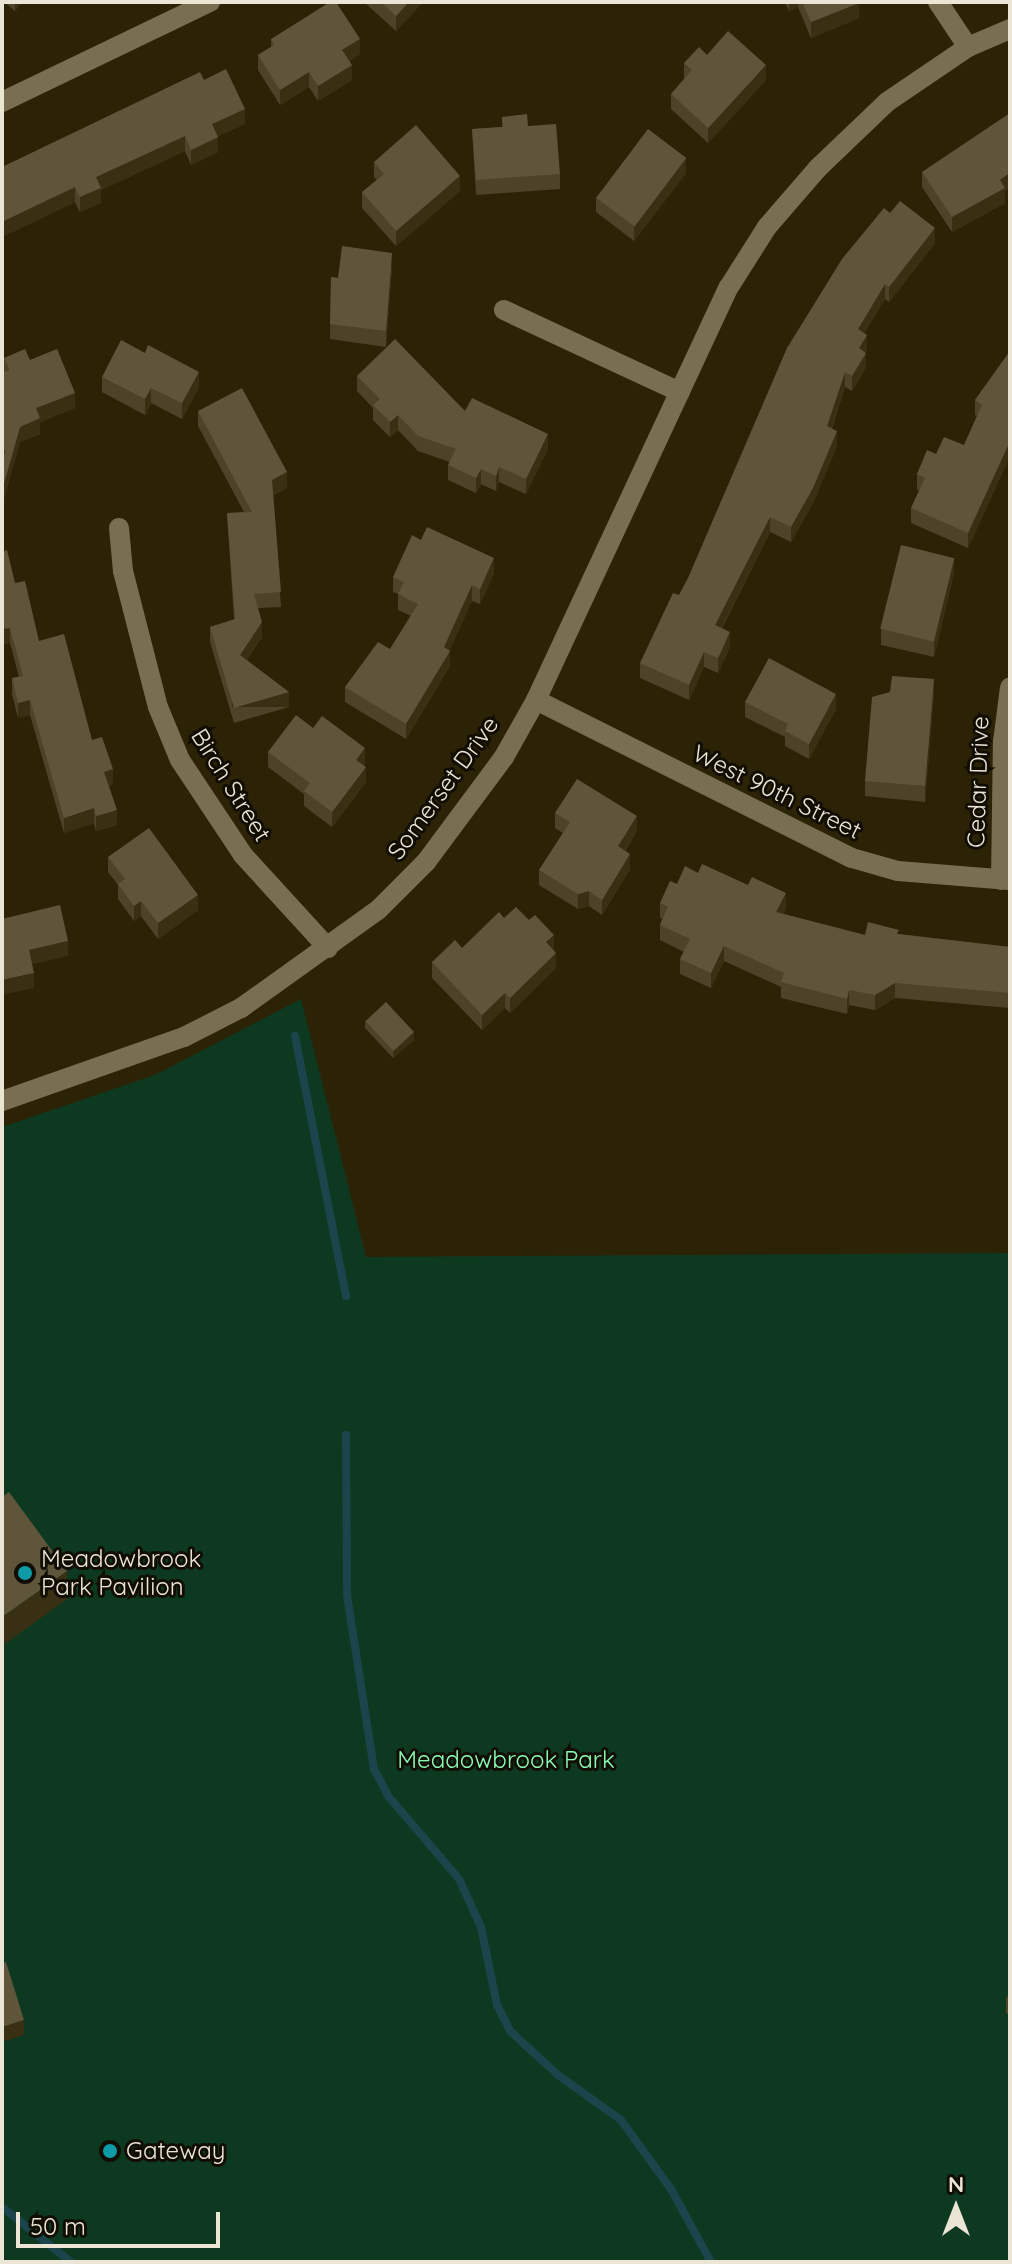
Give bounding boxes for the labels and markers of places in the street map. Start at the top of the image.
place label: Meadowbrook Park Pavilion [41,1545,201,1601]
marker: Meadowbrook Park Pavilion [16,1564,34,1582]
place label: Gateway [126,2137,225,2165]
marker: Gateway [101,2142,119,2160]

